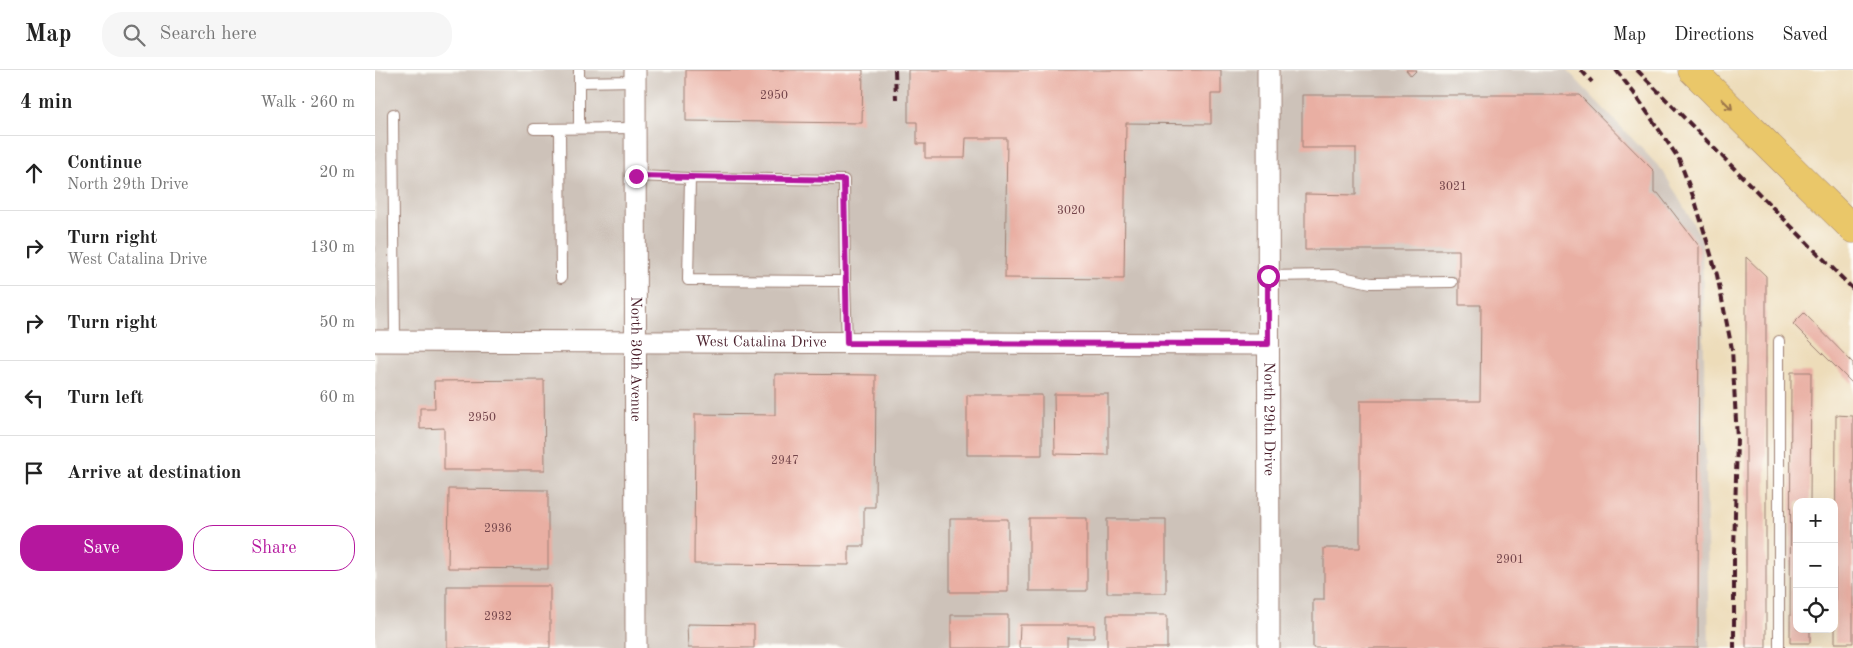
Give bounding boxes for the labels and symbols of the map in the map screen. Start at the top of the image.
house number: 2950 [760,89,788,102]
one-way arrow [1721,98,1733,110]
route end [625,165,648,188]
house number: 3021 [1439,181,1467,193]
house number: 3020 [1057,205,1085,217]
route start [1257,265,1280,288]
street label: North 30th Avenue [628,296,643,422]
street label: West Catalina Drive [695,335,827,350]
street label: North 29th Drive [1261,362,1276,476]
house number: 2950 [468,411,496,424]
house number: 2947 [771,455,799,467]
house number: 2936 [484,523,512,535]
house number: 2901 [1496,554,1524,566]
house number: 2932 [484,611,512,623]

